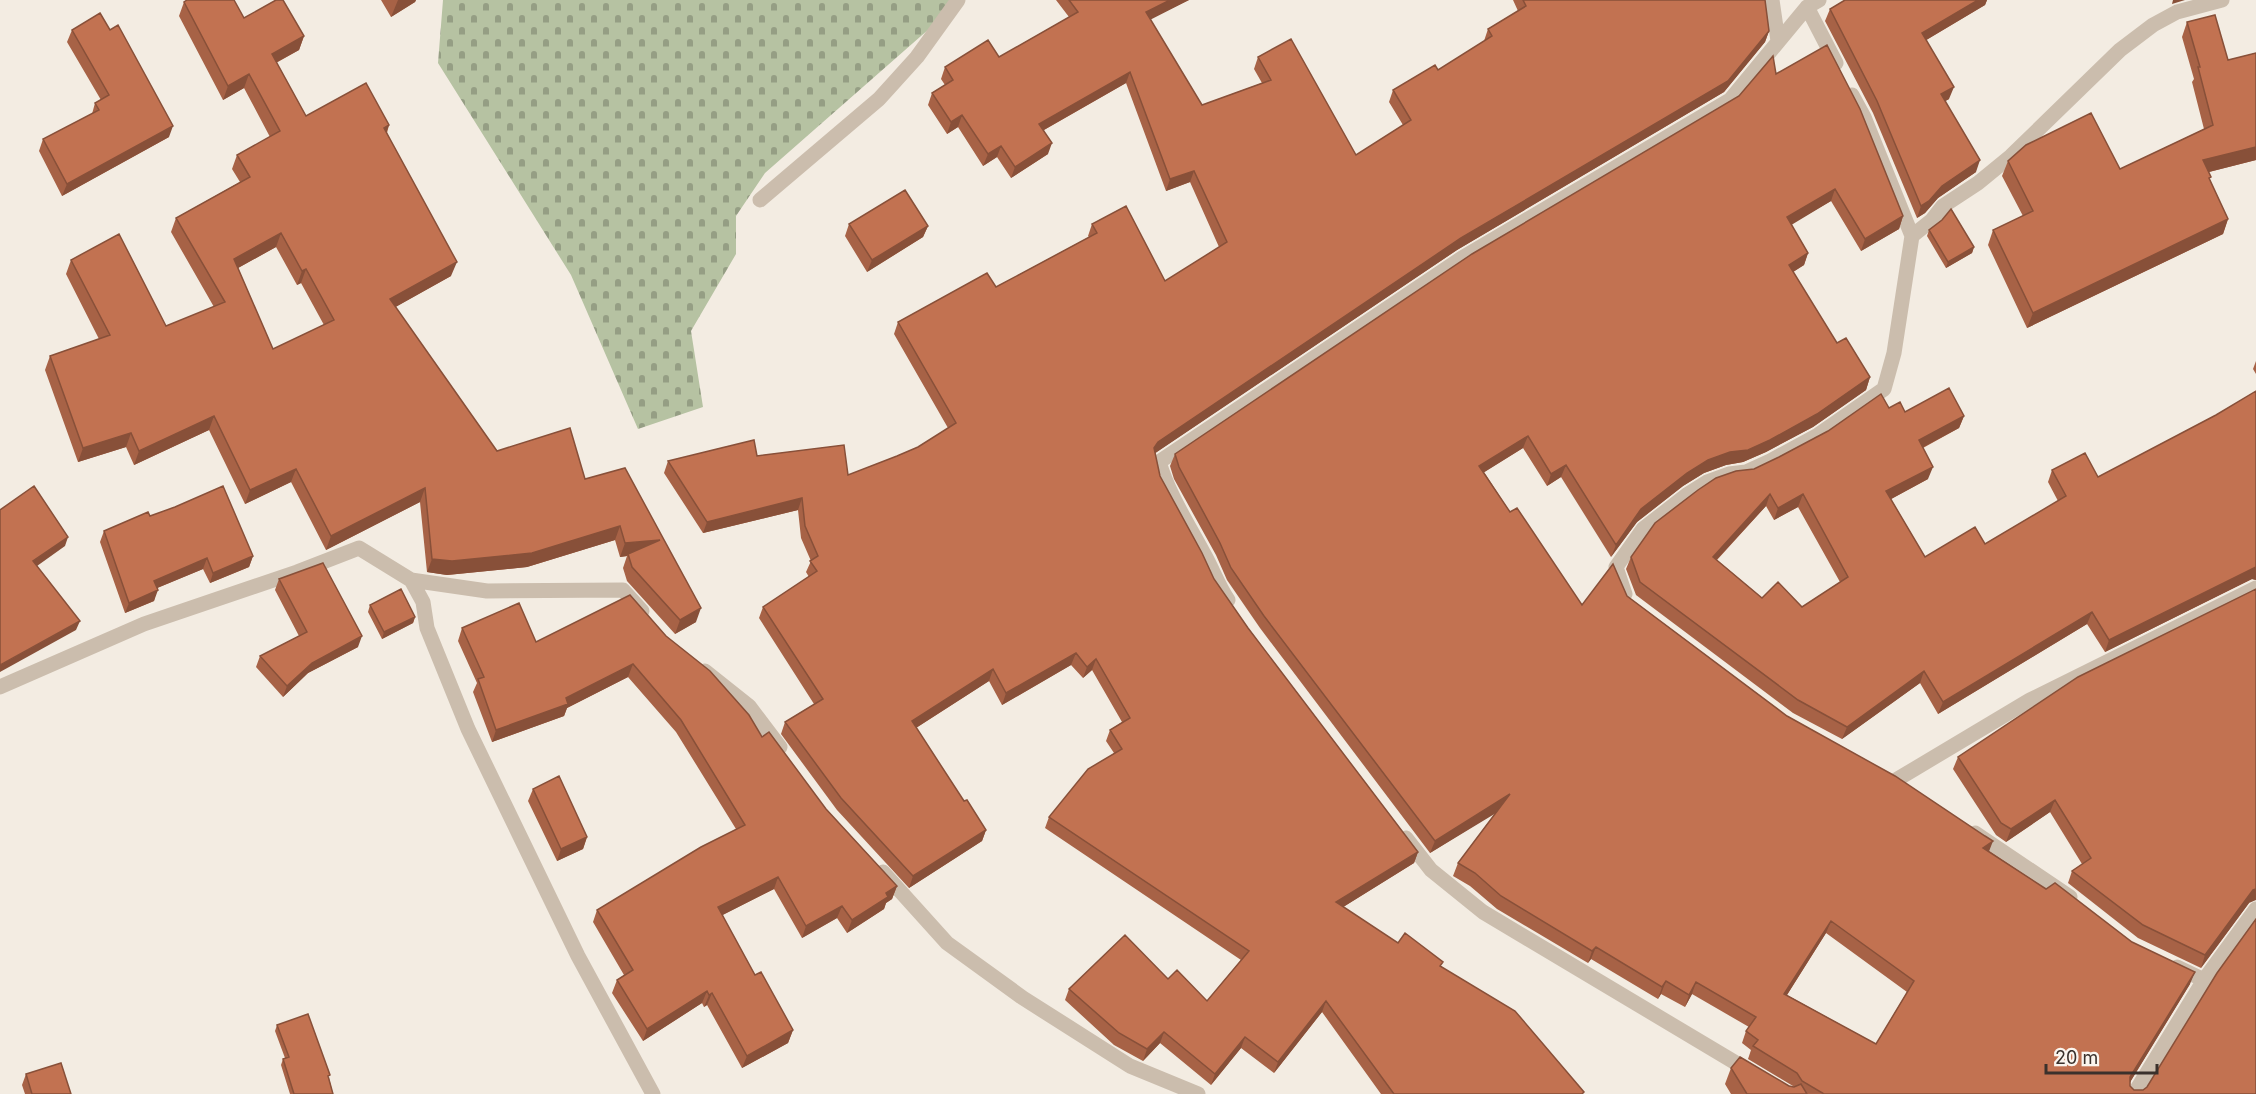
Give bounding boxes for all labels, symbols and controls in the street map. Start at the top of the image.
scale bar [2046,1037,2157,1075]
text: 20 m [2055,1047,2098,1068]

